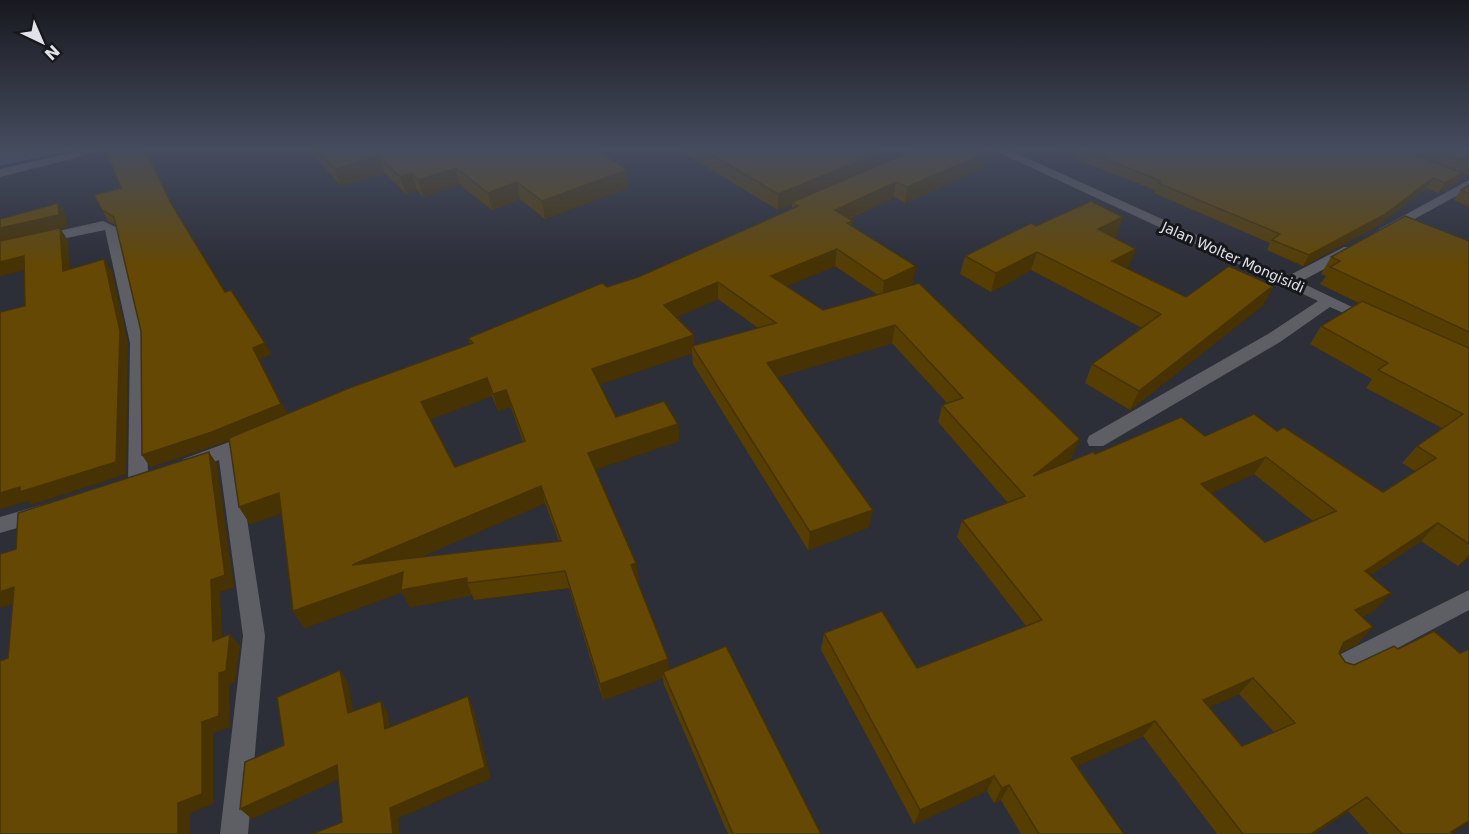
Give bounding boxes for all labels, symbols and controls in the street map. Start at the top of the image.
north arrow [12,12,72,72]
text: N [41,41,63,64]
street label: Jalan Wolter Mongisidi [1158,218,1307,296]

